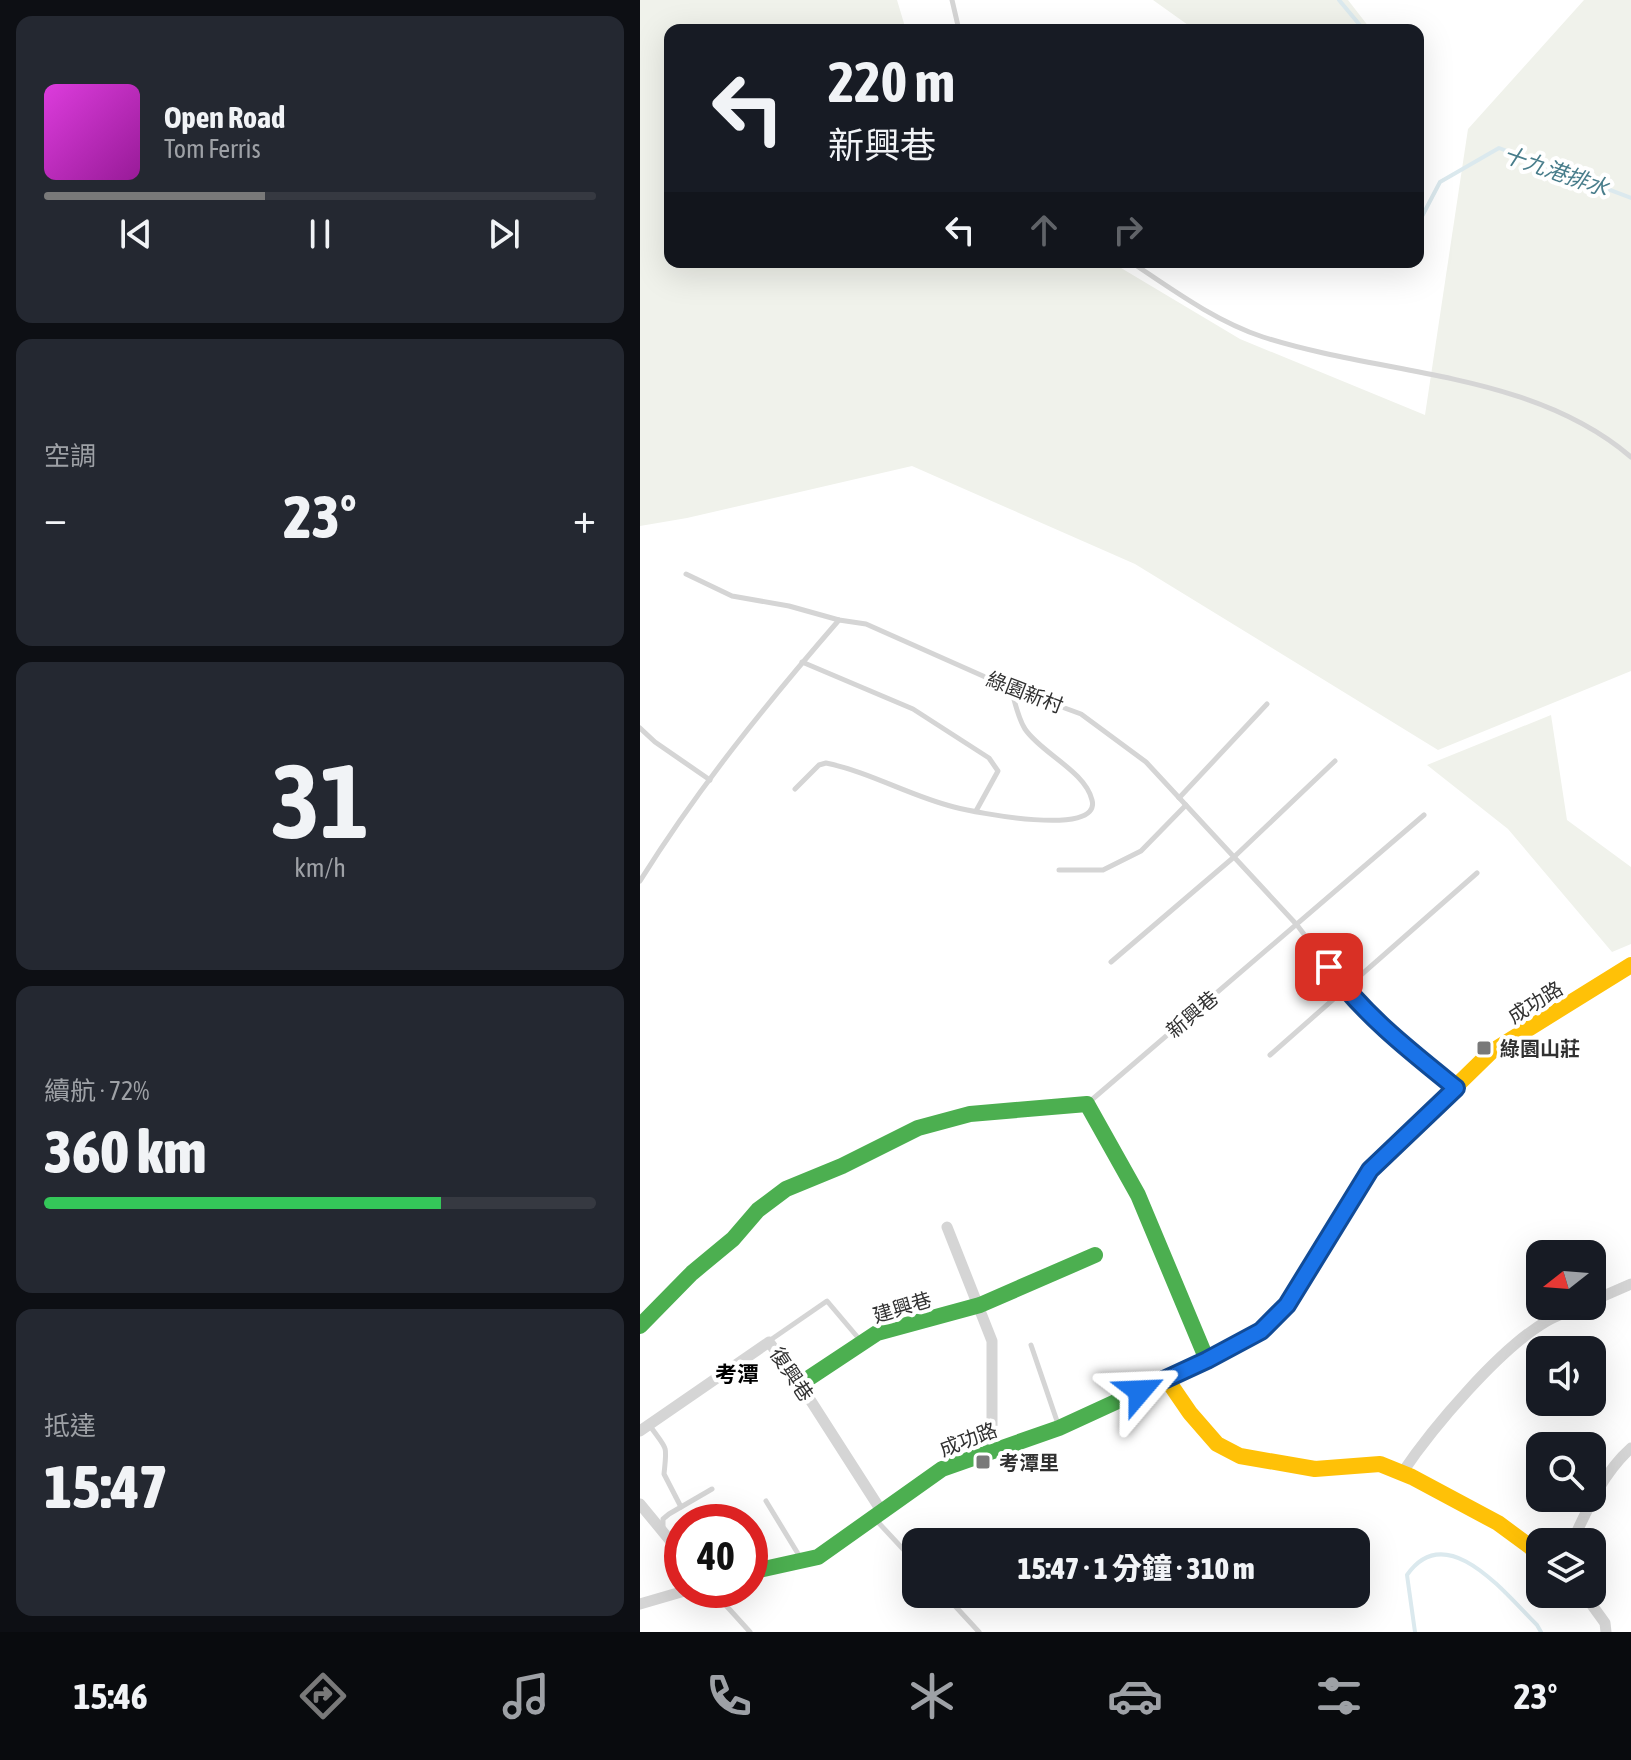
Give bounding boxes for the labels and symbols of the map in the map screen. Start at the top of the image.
water label: 十九港排水 [1500,141,1613,202]
street label: 綠園新村 [984,667,1066,717]
pin [1295,933,1363,1001]
street label: 成功路 [1503,976,1567,1028]
street label: 新興巷 [1162,986,1222,1042]
place label: 綠園山莊 [1500,1037,1580,1060]
marker: 綠園山莊 [1475,1039,1493,1057]
north arrow [1526,1240,1606,1320]
street label: 建興巷 [870,1287,934,1327]
street label: 復興巷 [766,1343,818,1405]
position arrow [1098,1349,1182,1433]
district label: 考潭 [715,1361,759,1387]
street label: 成功路 [936,1418,1000,1460]
place label: 考潭里 [999,1451,1059,1474]
marker: 考潭里 [974,1453,992,1471]
speed limit sign: 40 [664,1504,768,1608]

